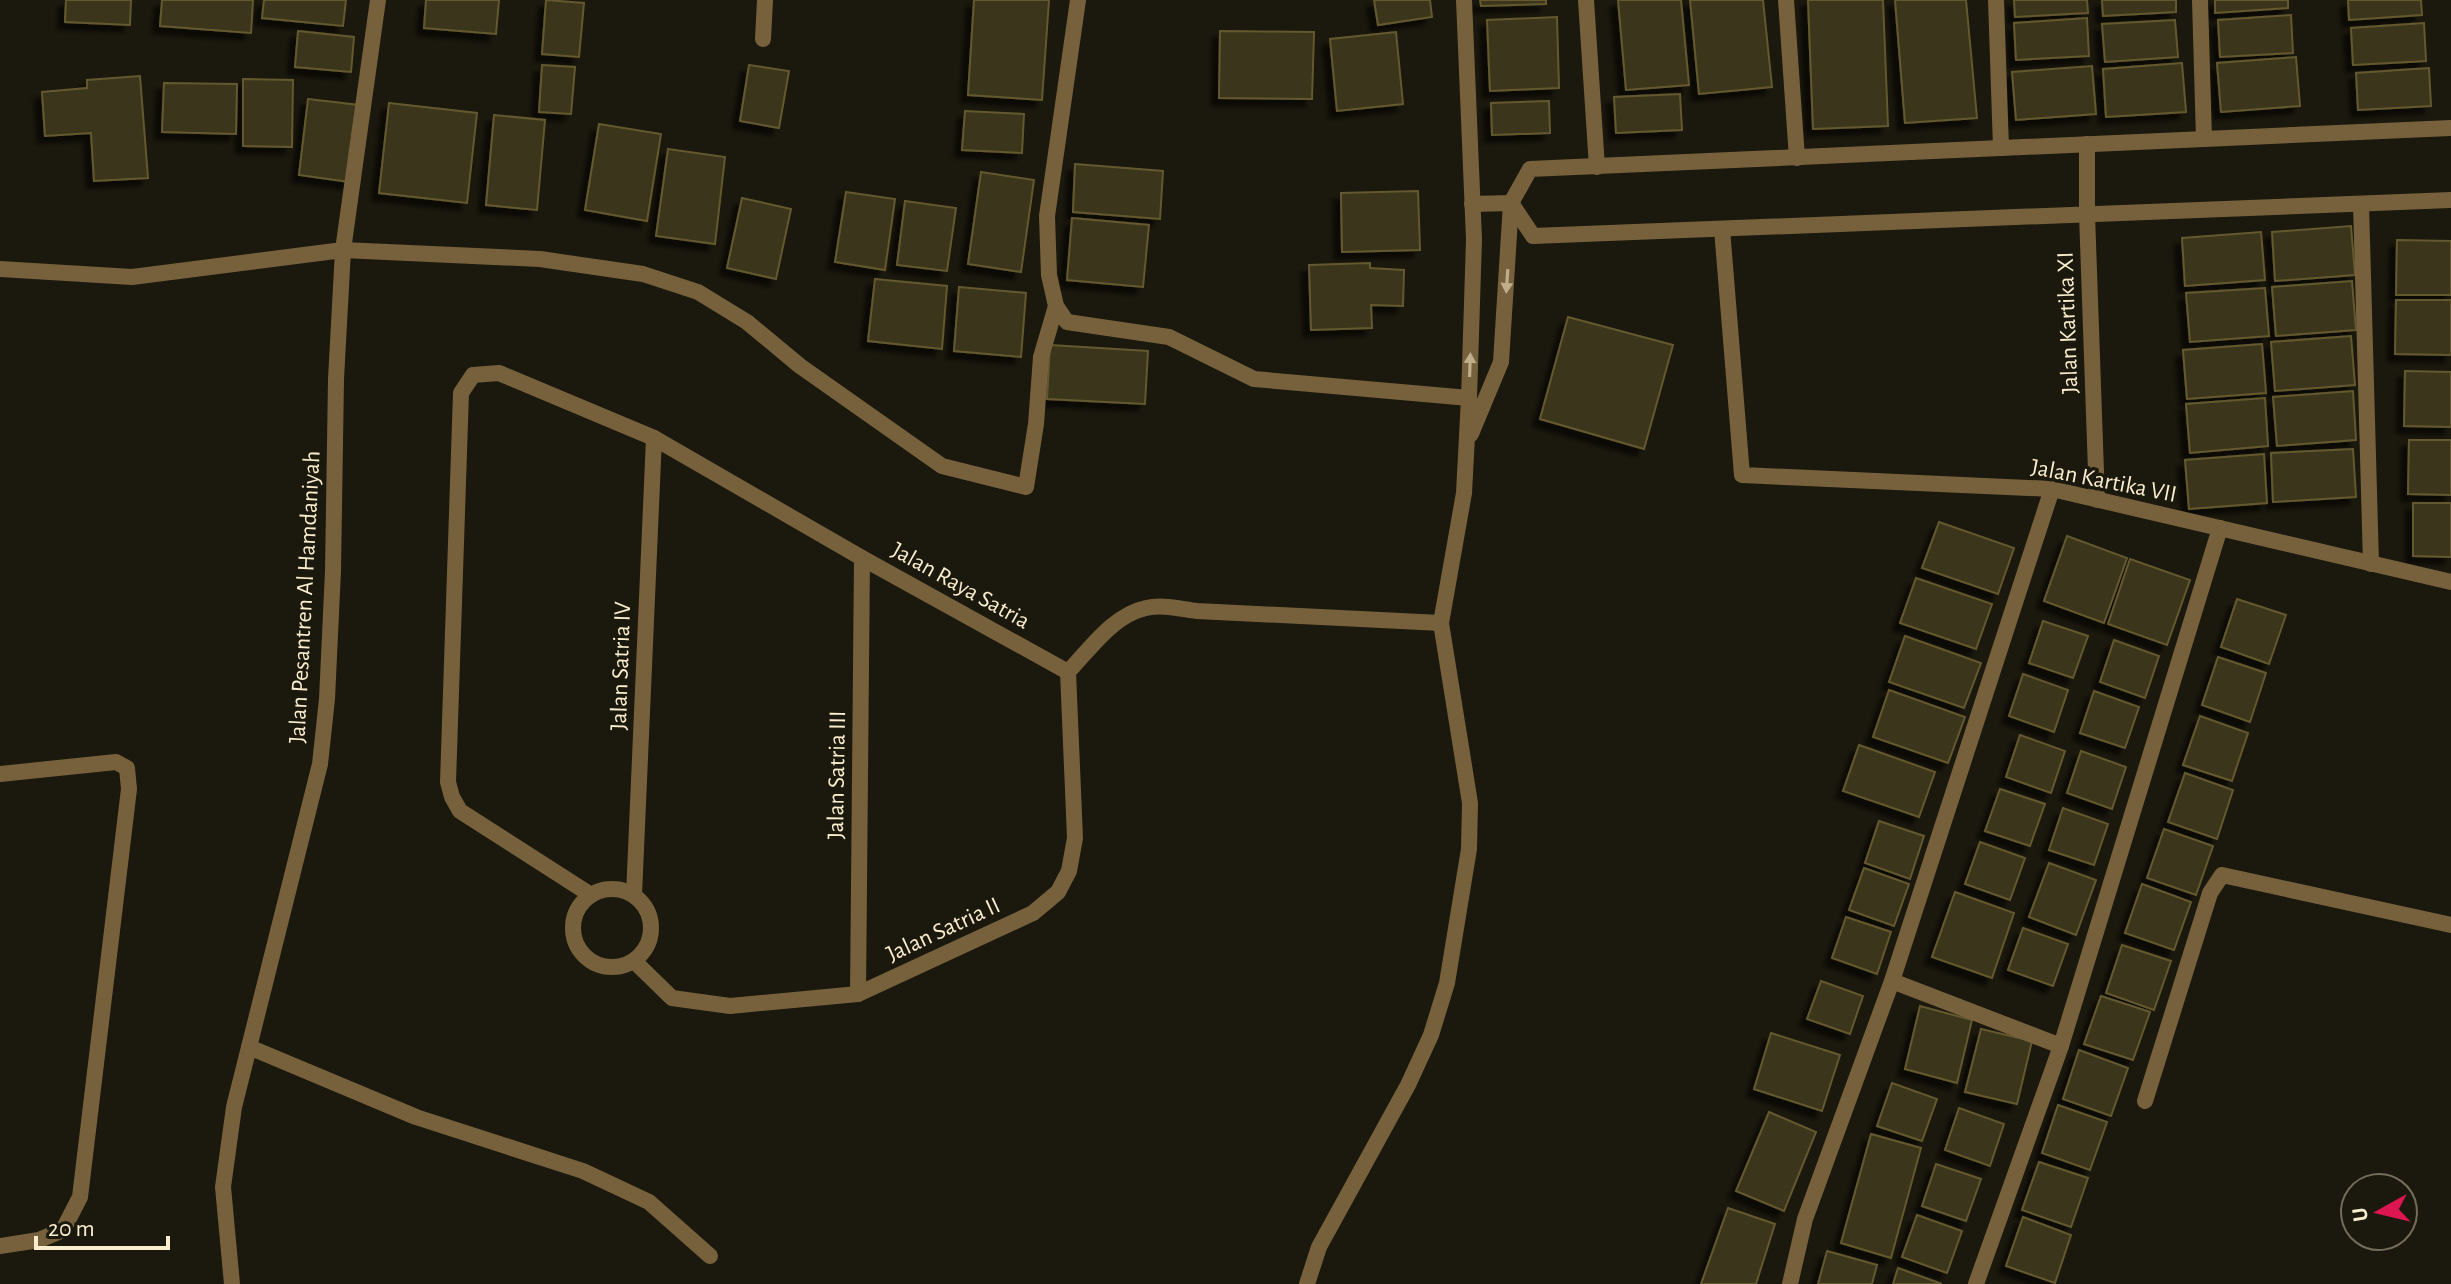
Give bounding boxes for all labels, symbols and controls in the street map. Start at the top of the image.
street label: Jalan Kartika XI [2054,251,2082,395]
one-way arrow [1500,269,1513,294]
one-way arrow [1464,352,1477,377]
street label: Jalan Pesantren Al Hamdaniyah [285,450,325,744]
street label: Jalan Kartika VII [2029,455,2179,507]
street label: Jalan Raya Satria [887,538,1034,634]
street label: Jalan Satria IV [607,601,635,731]
street label: Jalan Satria III [824,710,850,840]
street label: Jalan Satria II [883,893,1004,967]
north arrow [2339,1172,2419,1252]
scale bar [36,1200,168,1250]
text: U [2348,1206,2372,1223]
text: 20 m [48,1217,95,1241]

